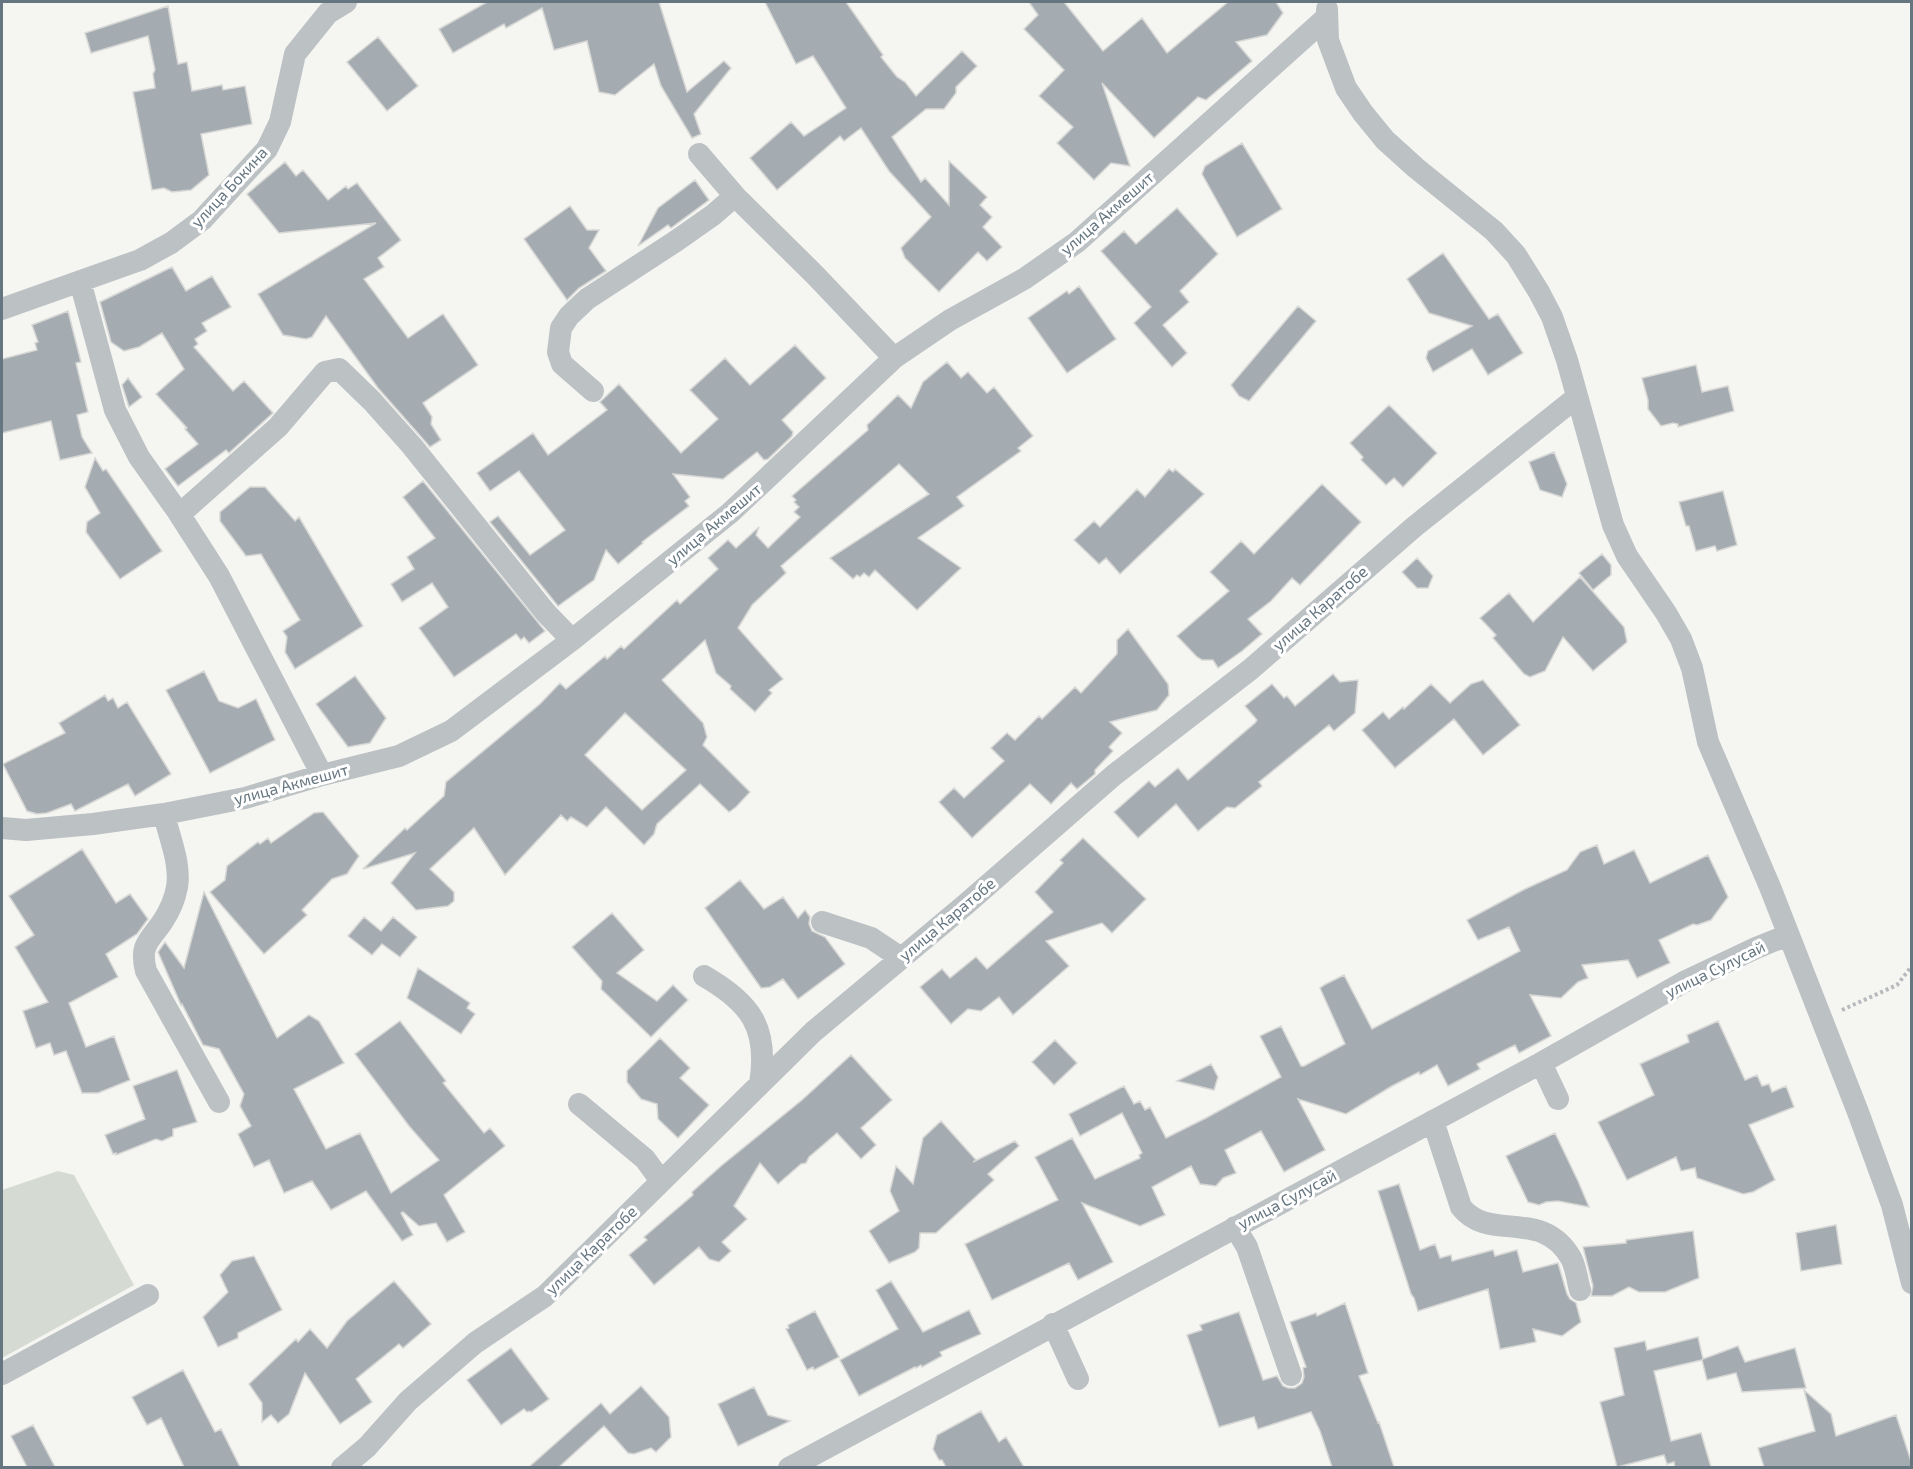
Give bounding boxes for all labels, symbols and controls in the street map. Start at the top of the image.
street label: улица Бокина [187,142,271,232]
street label: улица Акмешит [1056,167,1158,259]
street label: улица Акмешит [663,478,766,569]
street label: улица Каратобе [1268,561,1372,655]
street label: улица Акмешит [232,759,350,809]
street label: улица Каратобе [895,873,999,965]
street label: улица Сулусай [1662,936,1768,1002]
street label: улица Сулусай [1234,1165,1340,1233]
street label: улица Каратобе [541,1201,641,1299]

